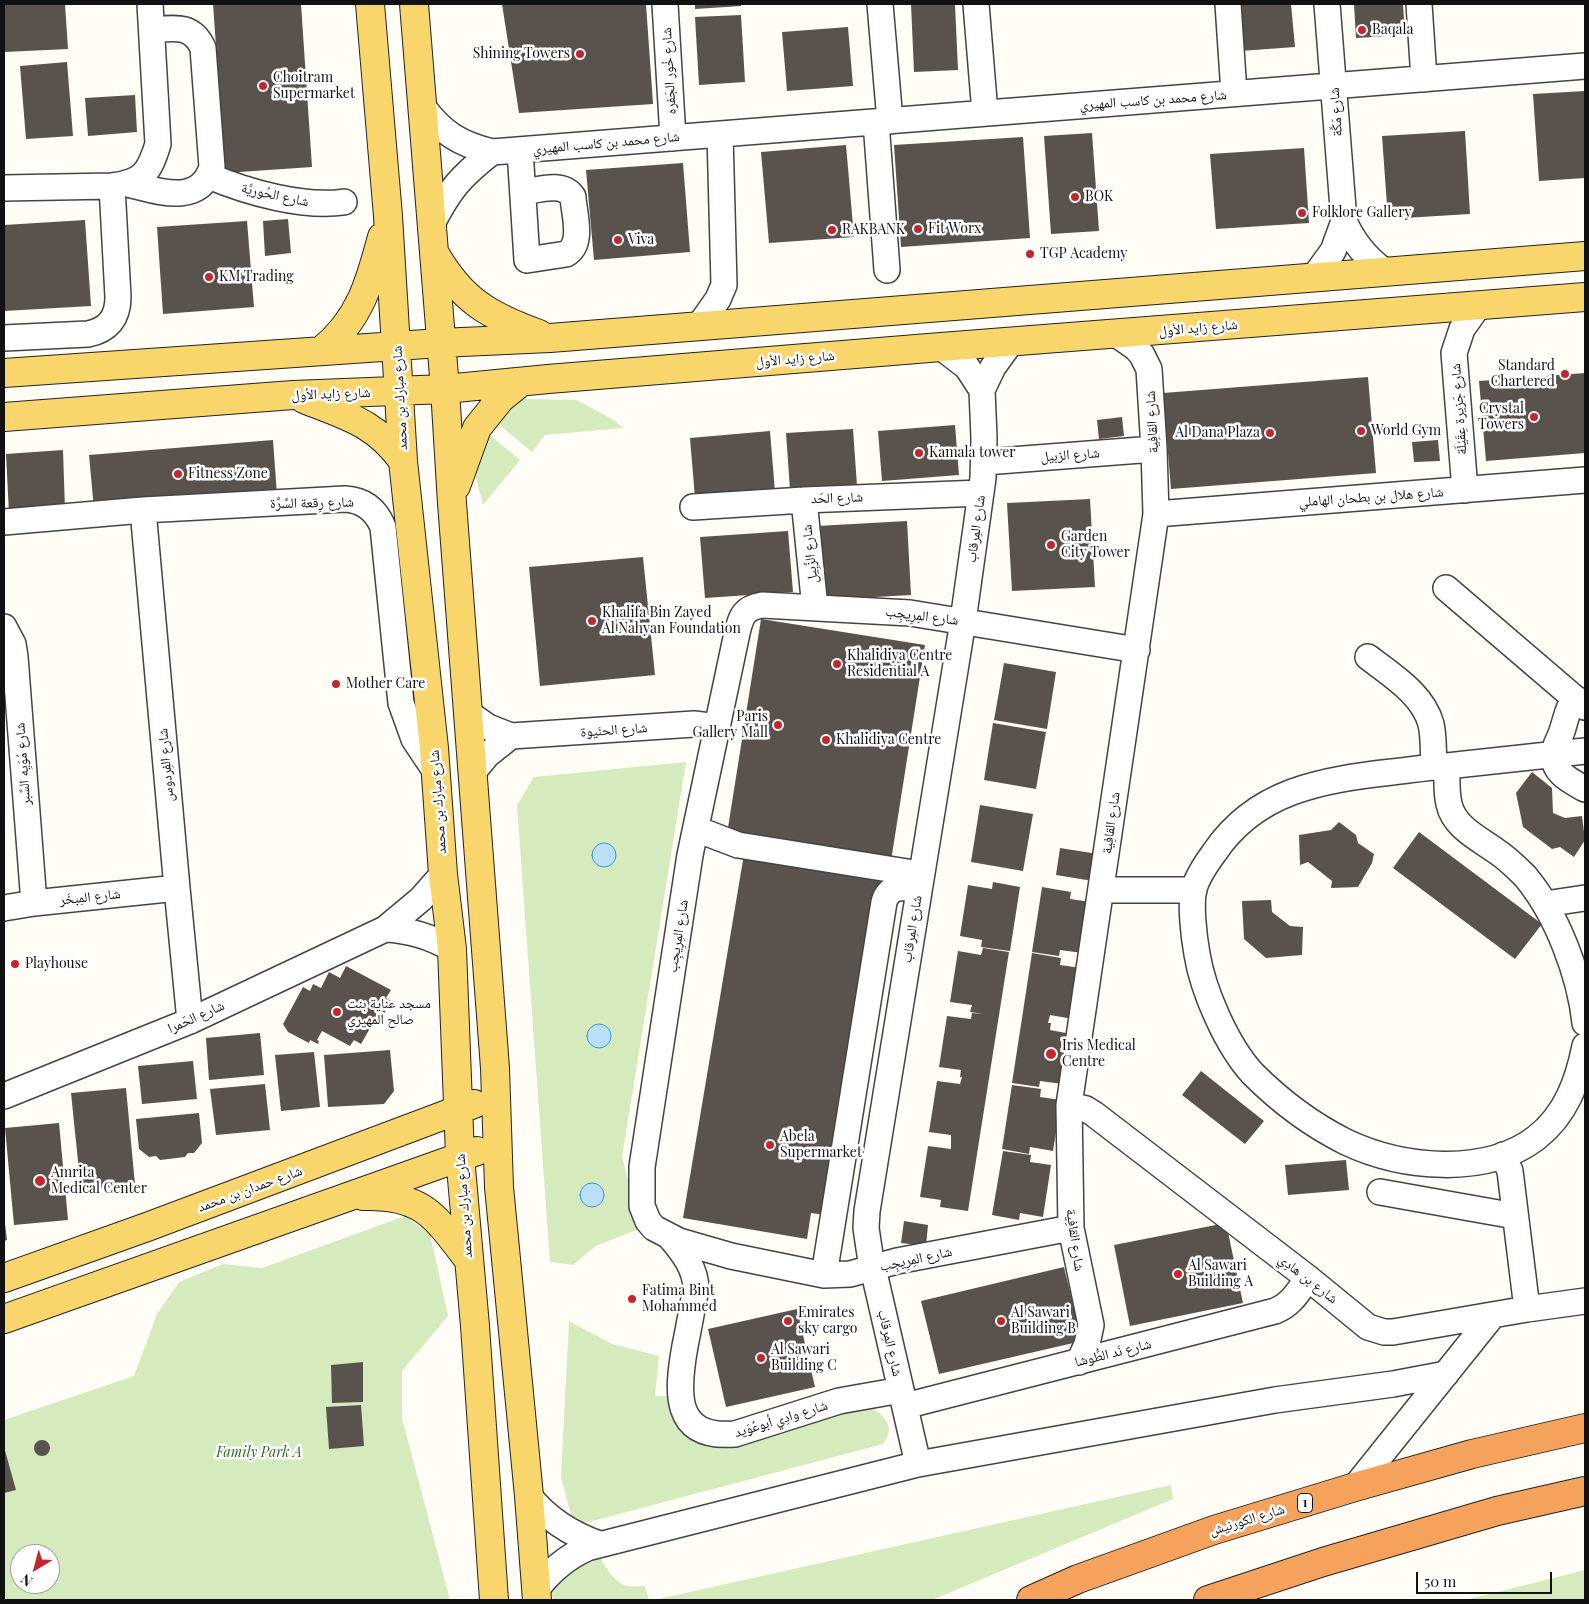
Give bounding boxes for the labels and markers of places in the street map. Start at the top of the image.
place label: Baqala [1372,22,1414,38]
marker: Baqala [1356,24,1368,36]
place label: Shining Towers [473,46,570,62]
marker: Shining Towers [574,48,586,60]
place label: Choitram Supermarket [273,70,355,102]
marker: Choitram Supermarket [257,80,269,92]
place label: BOK [1085,189,1113,205]
marker: BOK [1069,191,1081,203]
place label: Folklore Gallery [1312,205,1411,221]
marker: Folklore Gallery [1296,207,1308,219]
place label: Fit Worx [928,221,981,237]
place label: RAKBANK [842,222,905,238]
marker: Fit Worx [912,223,924,235]
marker: RAKBANK [826,224,838,236]
place label: Viva [628,232,654,248]
marker: Viva [612,234,624,246]
place label: TGP Academy [1040,246,1127,262]
marker: TGP Academy [1024,248,1036,260]
place label: KM Trading [219,269,294,285]
marker: KM Trading [203,271,215,283]
place label: Standard Chartered [1491,358,1555,391]
marker: Standard Chartered [1559,368,1571,380]
place label: Crystal Towers [1478,401,1524,434]
marker: Crystal Towers [1528,411,1540,423]
place label: World Gym [1371,423,1441,439]
place label: Al Dana Plaza [1175,425,1260,441]
marker: World Gym [1355,425,1367,437]
marker: Al Dana Plaza [1264,427,1276,439]
place label: Kamala tower [929,445,1016,461]
marker: Kamala tower [913,447,925,459]
place label: Fitness Zone [188,466,268,482]
marker: Fitness Zone [172,468,184,480]
place label: Garden City Tower [1061,529,1130,562]
marker: Garden City Tower [1045,539,1057,551]
place label: Khalifa Bin Zayed Al Nahyan Foundation [602,605,741,638]
marker: Khalifa Bin Zayed Al Nahyan Foundation [586,615,598,627]
place label: Khalidiya Centre Residential A [847,648,952,680]
marker: Khalidiya Centre Residential A [831,658,843,670]
place label: Mother Care [346,676,425,692]
marker: Mother Care [330,678,342,690]
place label: Paris Gallery Mall [692,709,768,742]
marker: Paris Gallery Mall [772,719,784,731]
place label: Khalidiya Centre [836,732,941,748]
marker: Khalidiya Centre [820,734,832,746]
place label: Playhouse [25,956,88,972]
marker: Playhouse [9,958,21,970]
place label: مسجد عناية بنت صالح المهيري [347,996,431,1028]
marker: مسجد عناية بنت صالح المهيري [331,1006,343,1018]
place label: Iris Medical Centre [1062,1038,1136,1070]
marker: Iris Medical Centre [1044,1047,1058,1061]
place label: Abela Supermarket [780,1129,862,1162]
marker: Abela Supermarket [764,1139,776,1151]
place label: Amrita Medical Center [51,1165,147,1198]
marker: Amrita Medical Center [33,1174,47,1188]
place label: Al Sawari Building A [1188,1258,1253,1290]
marker: Al Sawari Building A [1172,1268,1184,1280]
place label: Fatima Bint Mohammed [642,1283,717,1315]
marker: Fatima Bint Mohammed [626,1293,638,1305]
place label: Emirates sky cargo [798,1305,857,1338]
place label: Al Sawari Building B [1011,1305,1076,1338]
marker: Emirates sky cargo [782,1315,794,1327]
marker: Al Sawari Building B [995,1315,1007,1327]
place label: Al Sawari Building C [771,1342,837,1374]
marker: Al Sawari Building C [755,1352,767,1364]

